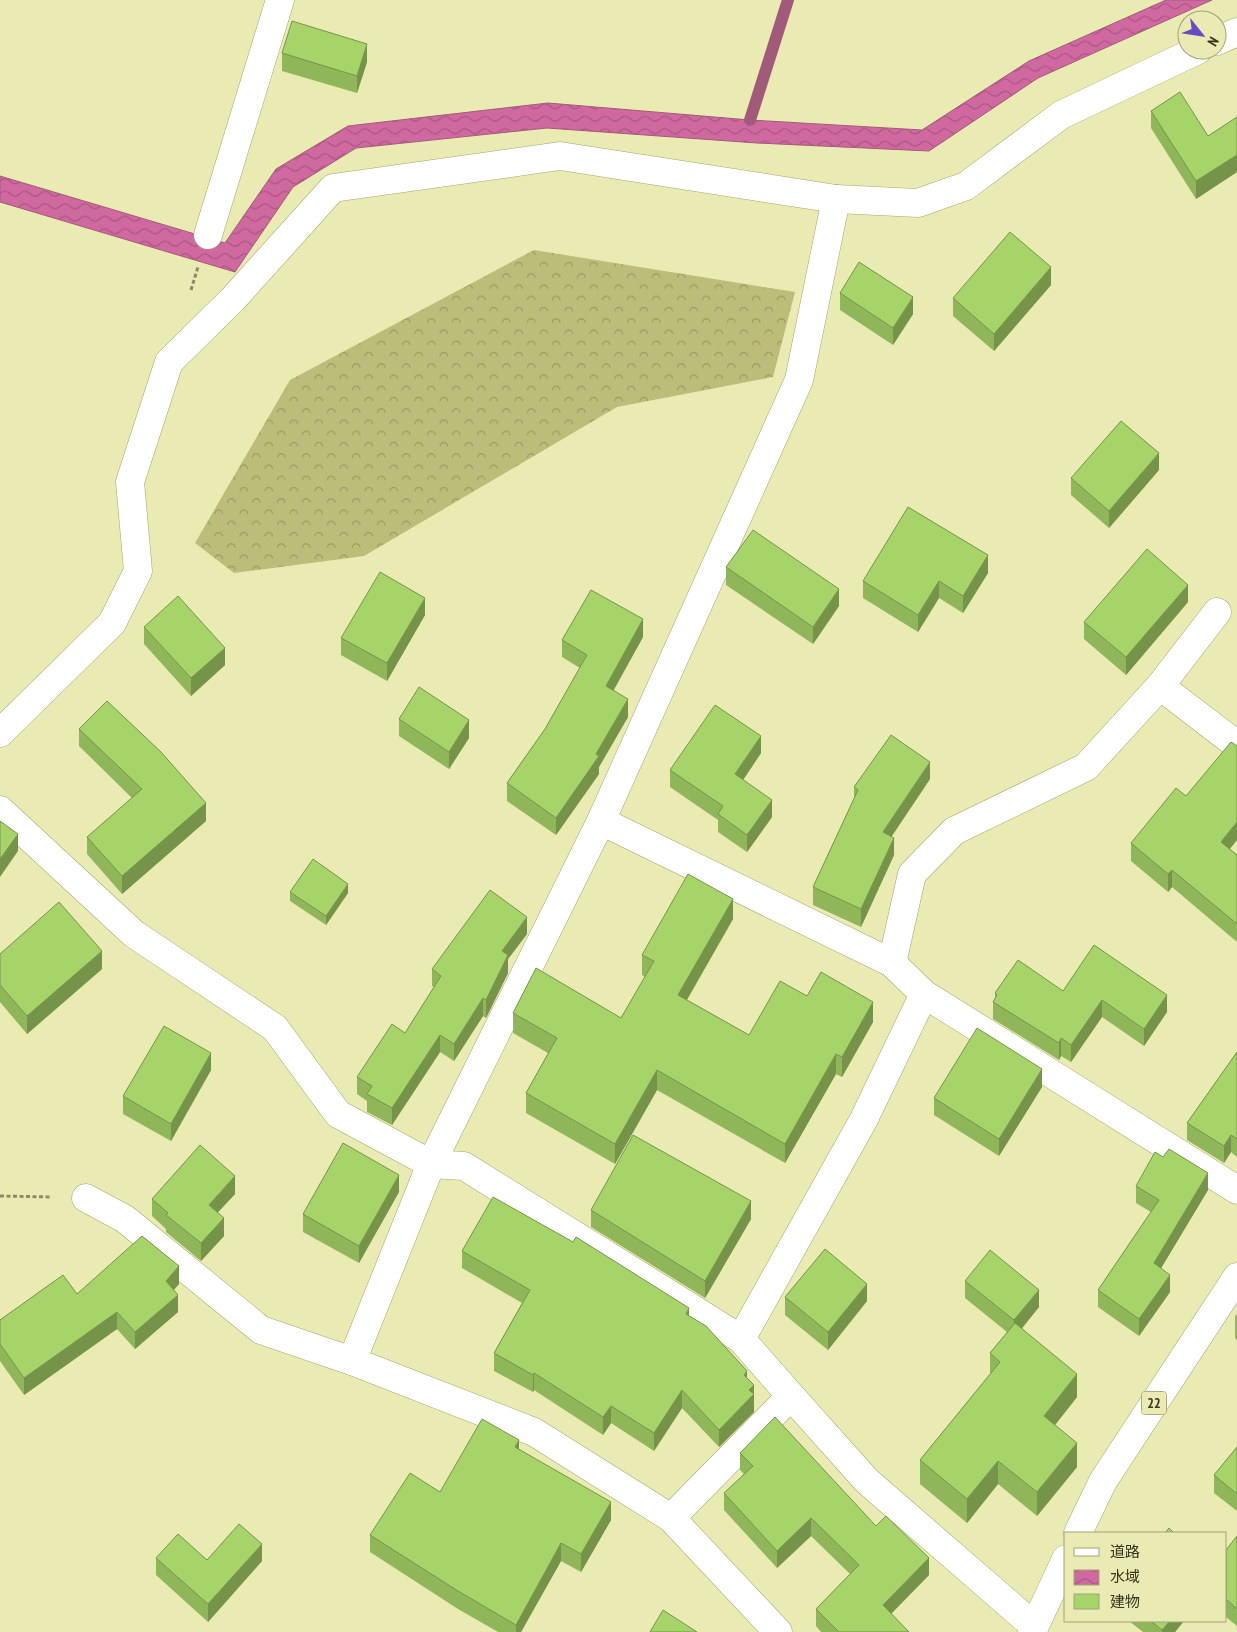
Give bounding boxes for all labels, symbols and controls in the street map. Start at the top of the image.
north arrow [1177,10,1227,60]
text: N [1204,34,1223,49]
road number: 22 [1142,1392,1166,1415]
legend [1064,1532,1227,1622]
text: 道路 [1110,1542,1140,1561]
text: 水域 [1110,1567,1140,1586]
text: 建物 [1110,1592,1140,1611]

